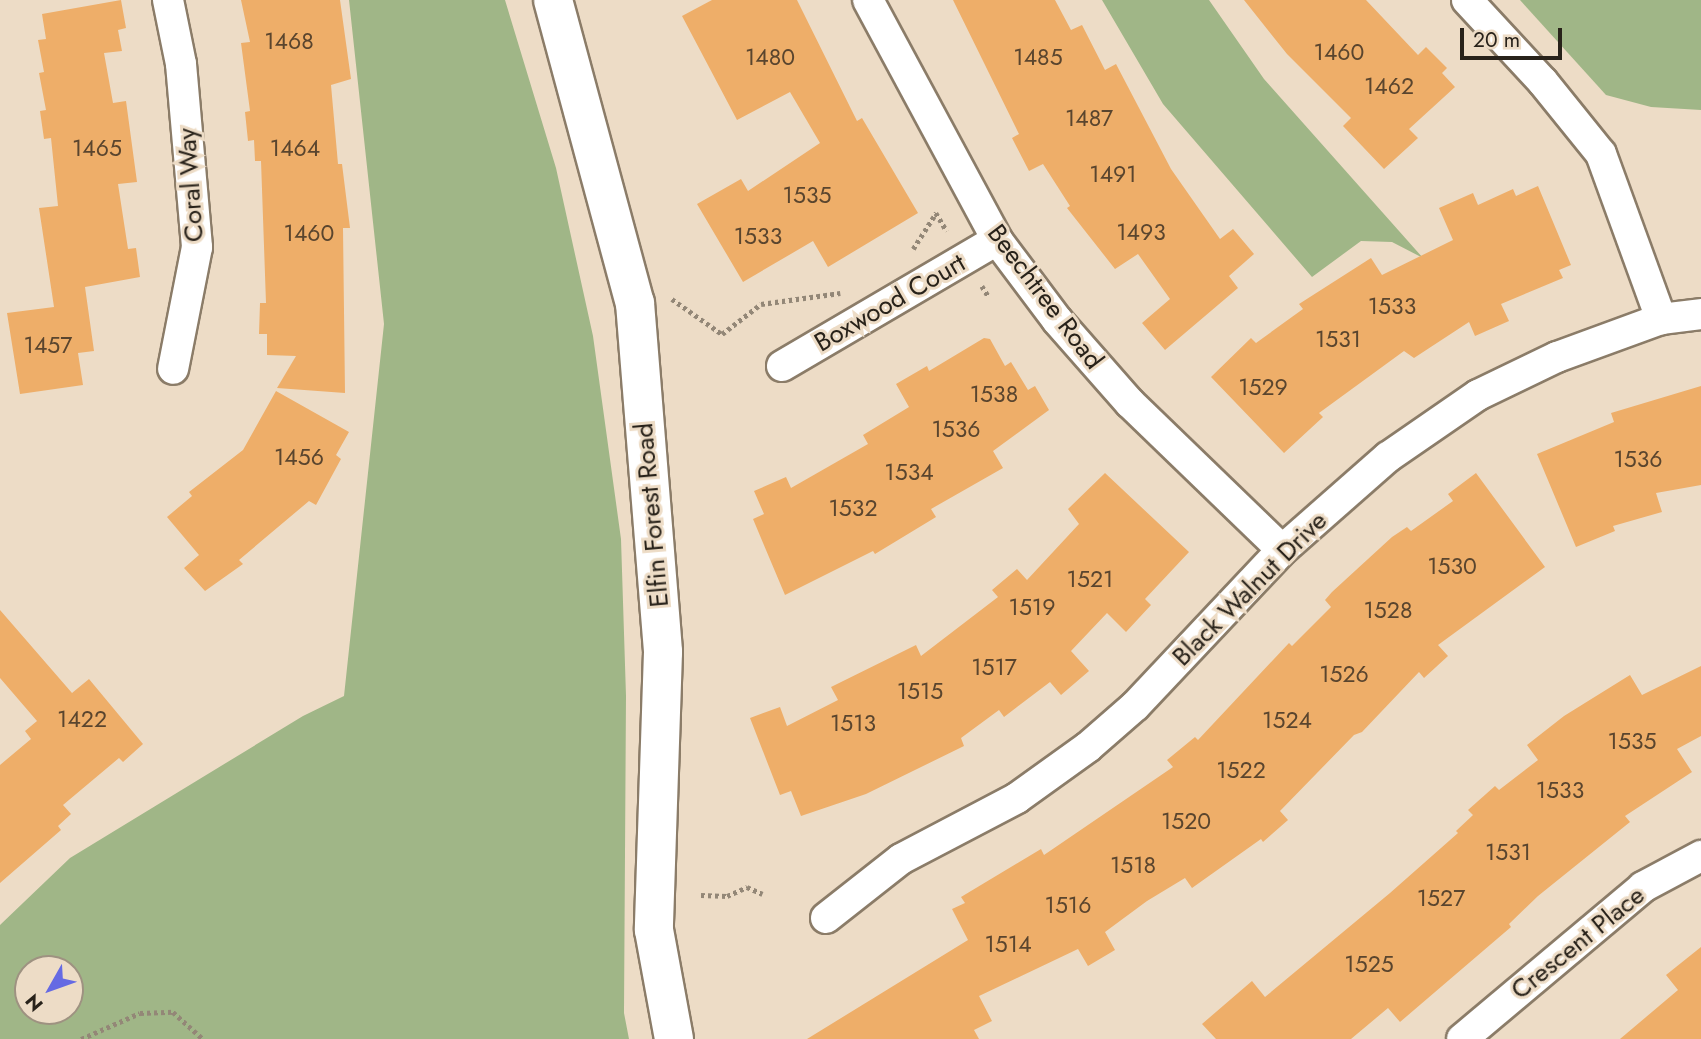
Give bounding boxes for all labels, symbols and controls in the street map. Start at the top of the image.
scale bar [1463,14,1564,58]
text: 20 m [1473,25,1520,55]
house number: 1468 [264,27,314,55]
house number: 1460 [1314,38,1364,66]
house number: 1480 [745,43,795,71]
house number: 1485 [1013,43,1063,71]
house number: 1462 [1364,72,1414,100]
house number: 1487 [1065,104,1113,132]
street label: Coral Way [171,127,211,243]
house number: 1465 [72,134,122,162]
house number: 1464 [270,134,320,162]
house number: 1491 [1089,160,1137,188]
house number: 1535 [783,181,831,209]
house number: 1493 [1116,218,1166,246]
house number: 1460 [284,219,334,247]
street label: Beechtree Road [981,219,1109,375]
house number: 1533 [734,222,782,250]
street label: Boxwood Court [809,247,971,359]
house number: 1533 [1368,292,1416,320]
house number: 1531 [1315,325,1361,353]
house number: 1457 [24,331,72,359]
house number: 1529 [1238,373,1288,401]
house number: 1538 [970,380,1018,408]
house number: 1536 [931,415,981,443]
street label: Elfin Forest Road [628,422,676,608]
house number: 1456 [274,443,324,471]
house number: 1536 [1613,445,1663,473]
house number: 1534 [884,458,934,486]
house number: 1532 [829,494,877,522]
street label: Black Walnut Drive [1166,505,1334,673]
house number: 1530 [1427,552,1477,580]
house number: 1521 [1067,565,1113,593]
house number: 1519 [1009,593,1055,621]
house number: 1528 [1364,596,1412,624]
house number: 1517 [971,653,1017,681]
house number: 1526 [1319,660,1369,688]
house number: 1515 [897,677,943,705]
house number: 1422 [57,705,107,733]
house number: 1524 [1262,706,1312,734]
house number: 1513 [830,709,876,737]
house number: 1535 [1608,727,1656,755]
house number: 1522 [1216,756,1266,784]
house number: 1533 [1536,776,1584,804]
house number: 1520 [1161,807,1211,835]
house number: 1531 [1485,838,1531,866]
house number: 1518 [1110,851,1156,879]
street label: Crescent Place [1505,880,1651,1006]
house number: 1527 [1417,884,1465,912]
house number: 1516 [1045,891,1091,919]
house number: 1514 [984,930,1032,958]
house number: 1525 [1344,950,1394,978]
north arrow [14,955,84,1025]
text: N [19,988,49,1017]

